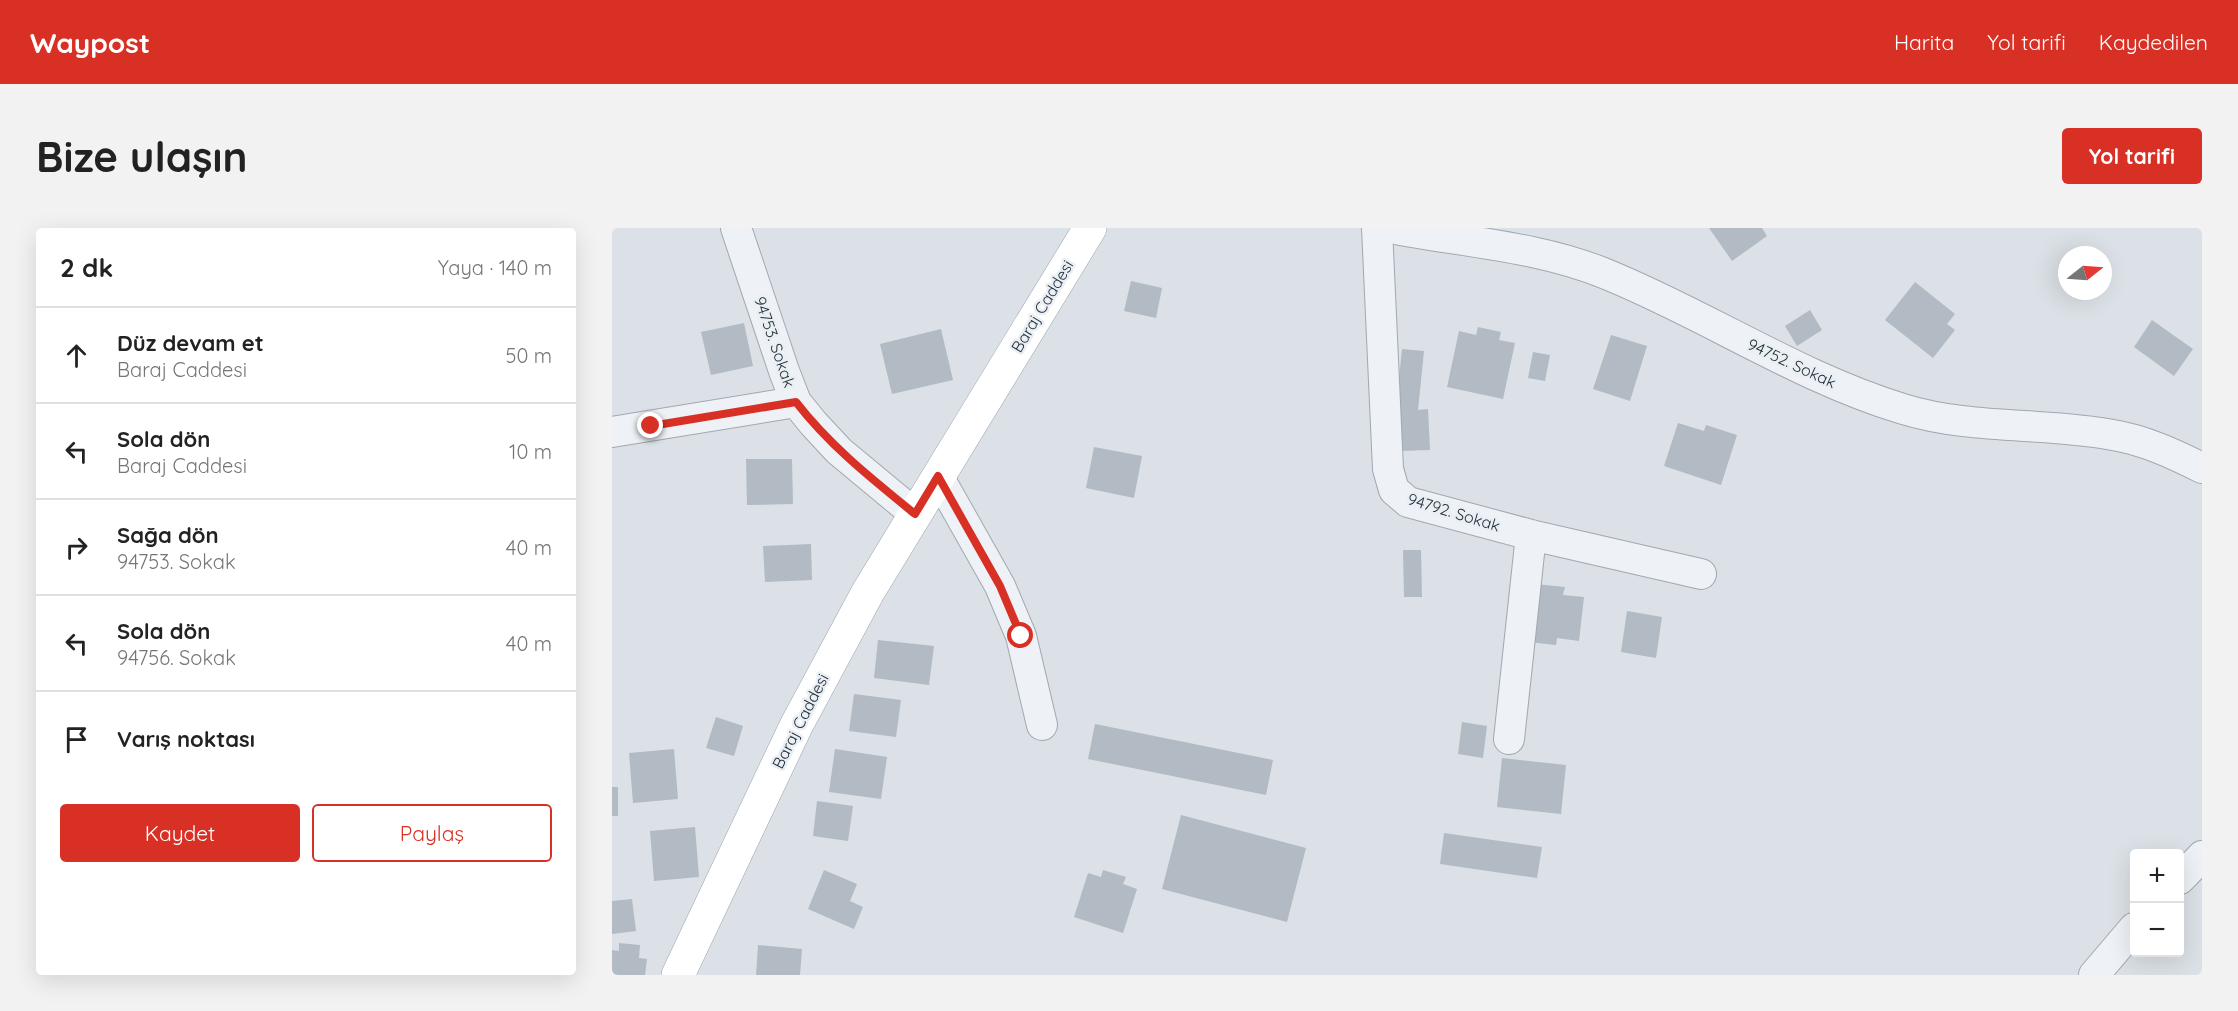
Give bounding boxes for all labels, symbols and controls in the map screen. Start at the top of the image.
text: Waypost [30,25,150,60]
text: Harita [1894,29,1954,55]
text: Yol tarifi [1987,29,2066,55]
text: Kaydedilen [2099,29,2208,55]
button: Yol tarifi [2062,128,2202,184]
text: Bize ulaşın [36,130,247,183]
north arrow [2058,246,2112,300]
text: 2 dk [60,251,113,284]
text: Yaya · 140 m [438,255,552,280]
street label: Baraj Caddesi [1007,256,1077,356]
street label: 94753. Sokak [750,294,800,390]
text: Düz devam et [117,329,264,357]
street label: 94752. Sokak [1745,334,1839,392]
icon: ahead [60,339,93,372]
text: 50 m [506,343,552,368]
text: Baraj Caddesi [117,357,247,382]
route end [637,412,663,438]
text: Sola dön [117,425,210,453]
icon: left [60,435,93,468]
text: 10 m [509,439,552,464]
text: Baraj Caddesi [117,453,247,478]
street label: 94792. Sokak [1405,488,1503,536]
text: Sağa dön [117,521,219,549]
icon: right [60,531,93,564]
text: 40 m [506,535,552,560]
text: 94753. Sokak [117,549,236,574]
text: Sola dön [117,617,210,645]
route start [1007,622,1033,648]
icon: left [60,627,93,660]
text: 40 m [506,631,552,656]
text: 94756. Sokak [117,645,236,670]
street label: Baraj Caddesi [767,670,833,772]
icon: arrive [60,723,93,756]
text: Varış noktası [117,725,255,753]
button: Kaydet [60,804,300,862]
button: Paylaş [312,804,552,862]
map controls [2130,849,2184,957]
button: + [2130,849,2184,903]
button: − [2130,903,2184,957]

